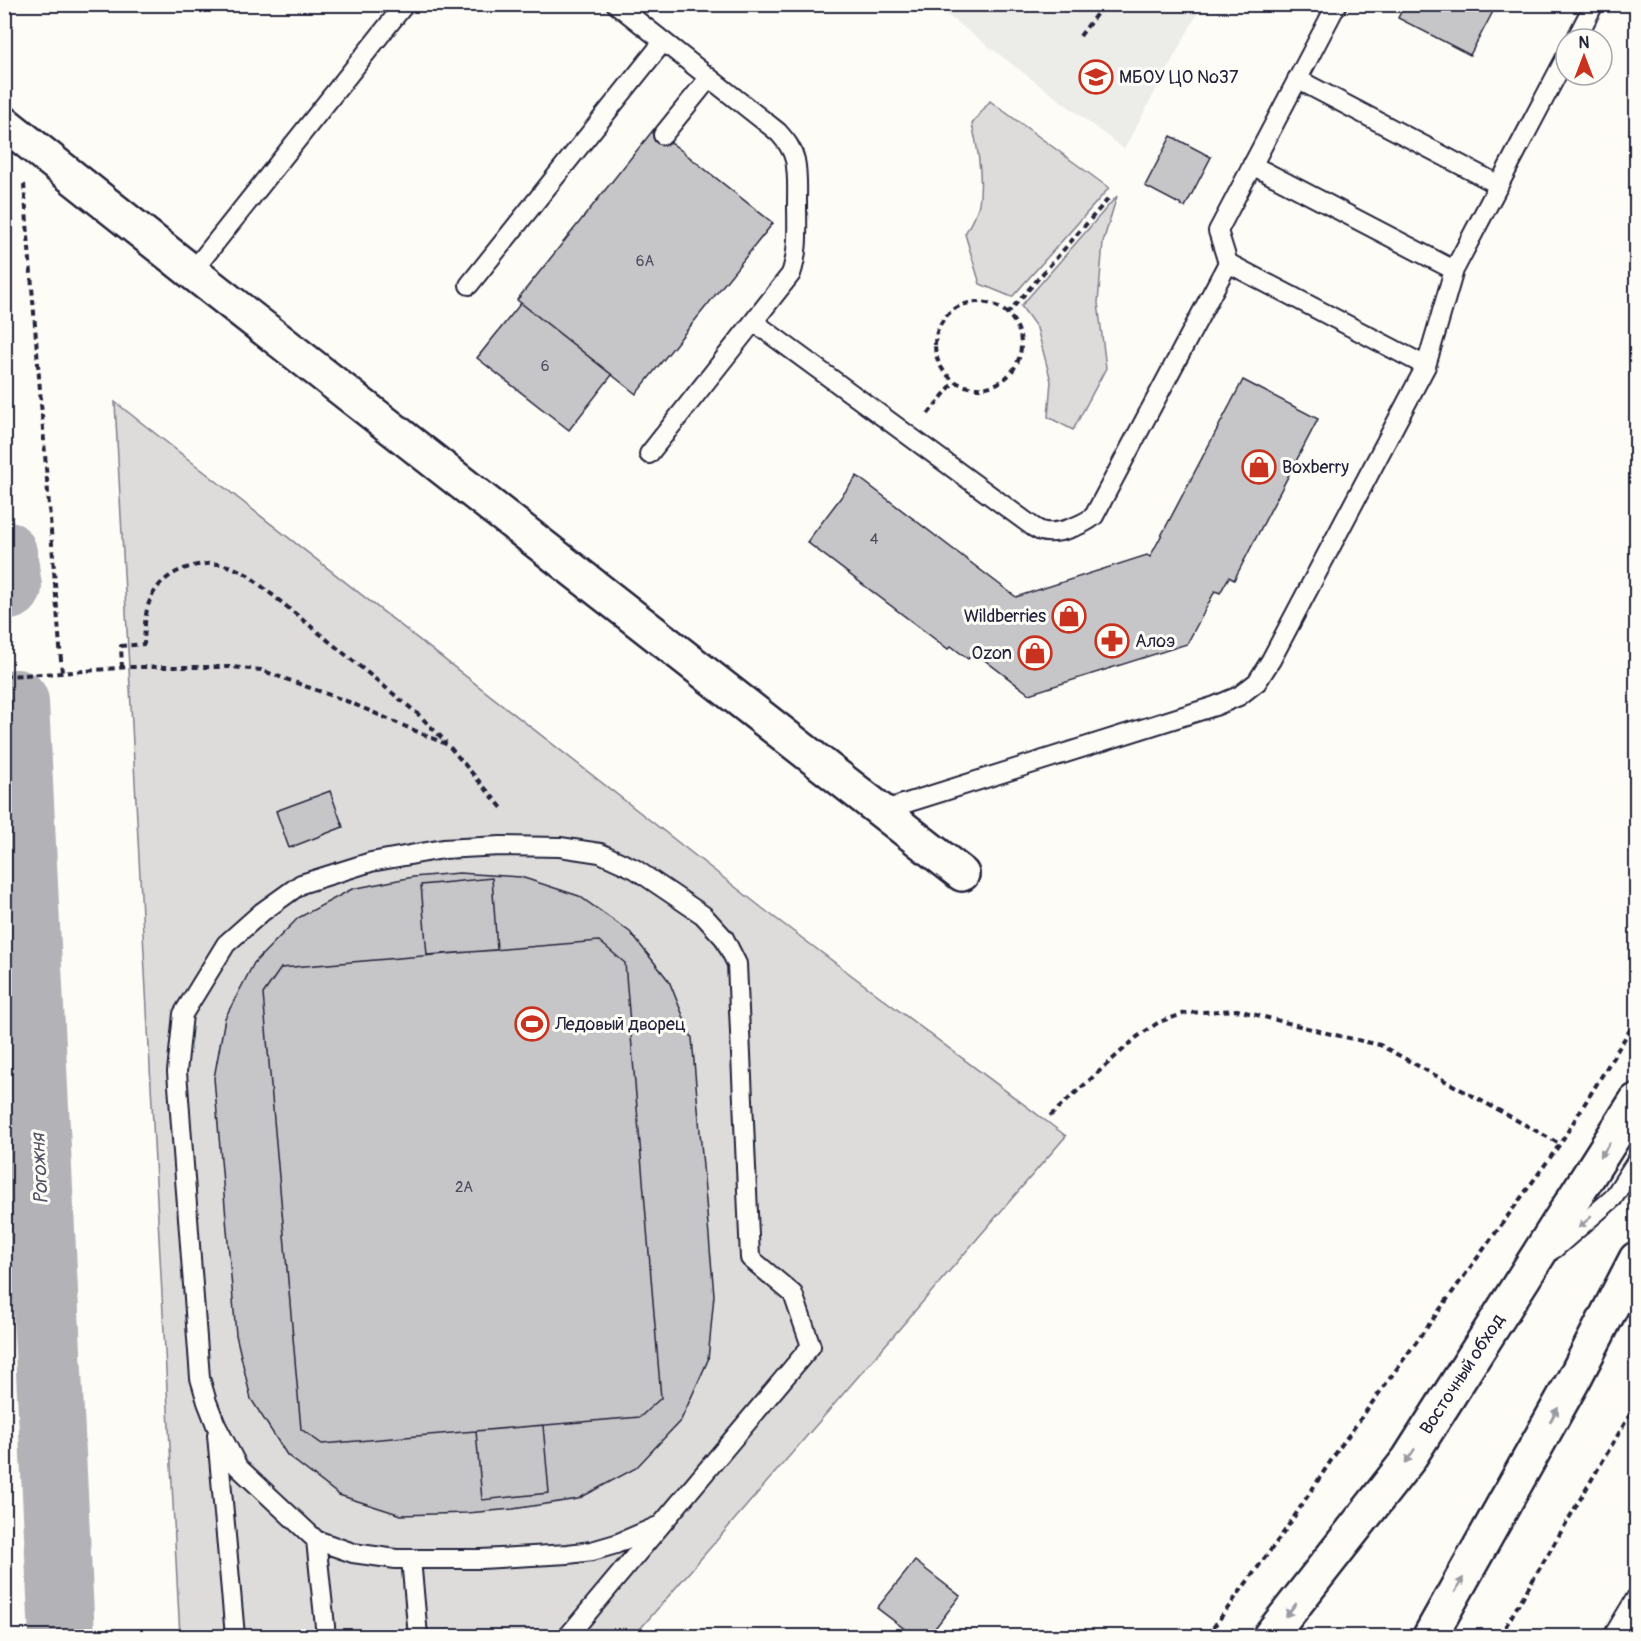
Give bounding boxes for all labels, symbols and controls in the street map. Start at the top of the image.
north arrow [1554,27,1614,87]
text: N [1579,33,1590,53]
school or university icon: МБОУ ЦО №37 [1078,59,1114,95]
place label: МБОУ ЦО №37 [1119,66,1239,89]
house number: 6А [636,252,654,271]
house number: 6 [541,357,549,376]
shop icon: Boxberry [1241,449,1277,485]
place label: Boxberry [1282,456,1349,479]
house number: 4 [870,530,879,549]
shop icon: Wildberries [1051,598,1087,634]
place label: Wildberries [964,605,1046,628]
pharmacy icon: Алоэ [1094,623,1130,659]
place label: Алоэ [1135,630,1175,653]
shop icon: Ozon [1017,635,1053,671]
place label: Ozon [972,642,1012,665]
sports icon: Ледовый дворец [514,1006,550,1042]
place label: Ледовый дворец [554,1013,686,1036]
water label: Рогожня [25,1131,54,1205]
one-way arrow [1600,1142,1611,1158]
house number: 2А [455,1178,473,1197]
one-way arrow [1578,1215,1593,1228]
street label: Восточный обход [1415,1310,1510,1439]
one-way arrow [1549,1407,1559,1424]
one-way arrow [1404,1447,1416,1463]
one-way arrow [1453,1577,1463,1594]
one-way arrow [1285,1603,1297,1618]

